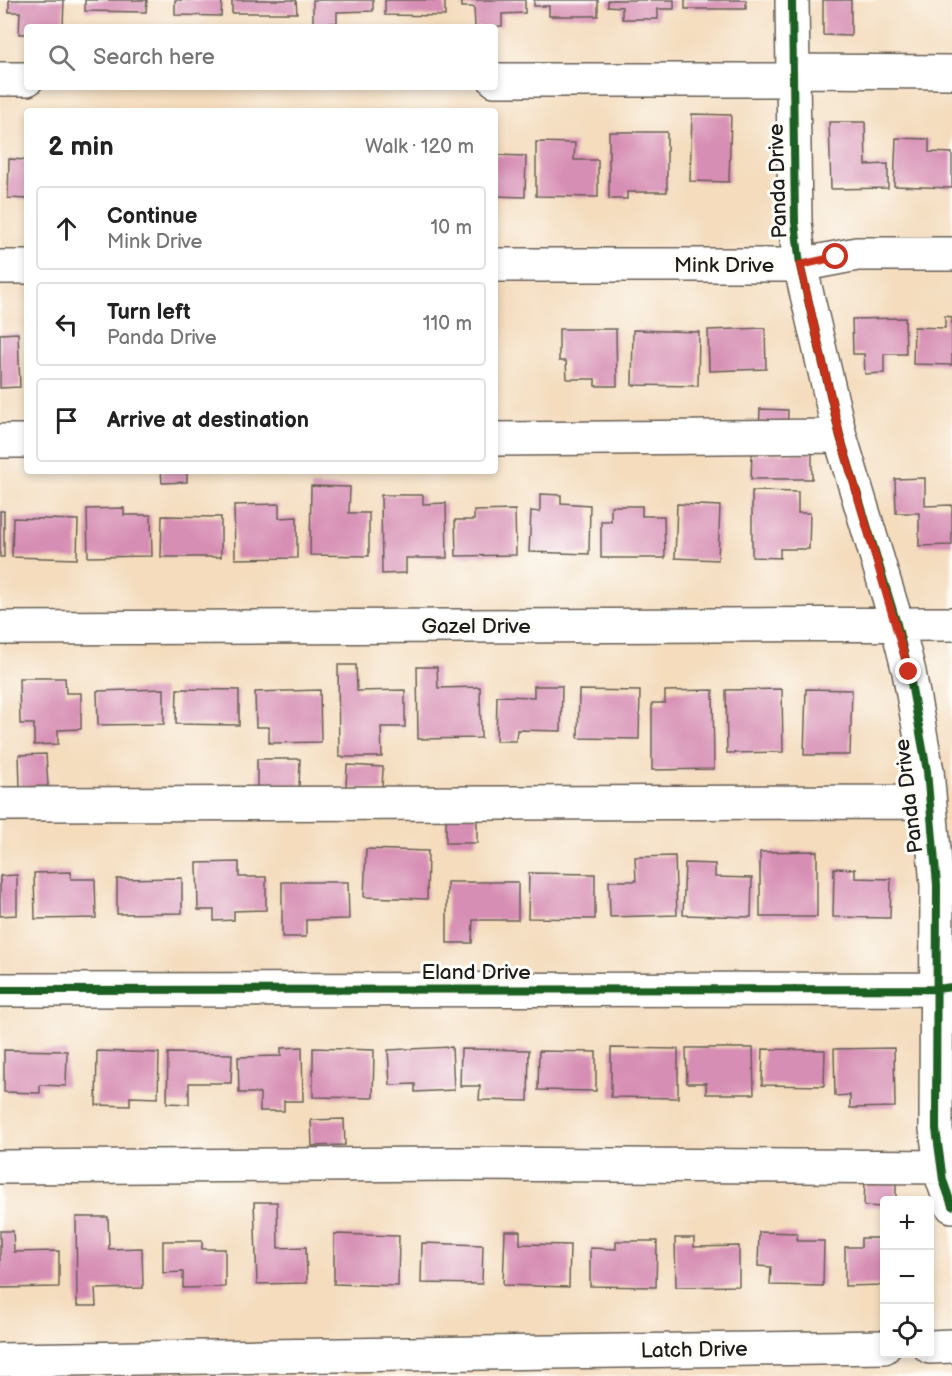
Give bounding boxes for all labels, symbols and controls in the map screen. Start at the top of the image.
search box [24,24,498,90]
icon: search [45,41,78,74]
text: Search here [93,44,215,71]
street label: Panda Drive [763,123,793,239]
text: 2 min [48,132,114,163]
text: Walk · 120 m [365,135,474,159]
text: Continue [107,203,197,230]
icon: ahead [50,212,83,245]
text: 10 m [431,216,472,240]
text: Mink Drive [107,230,202,254]
route start [822,243,848,269]
street label: Mink Drive [674,253,774,278]
text: Turn left [107,299,191,326]
icon: left [50,308,83,341]
text: 110 m [423,312,472,336]
text: Panda Drive [107,326,217,350]
icon: arrive [50,404,83,437]
text: Arrive at destination [107,407,309,434]
street label: Gazel Drive [421,614,531,639]
route end [895,658,921,684]
street label: Panda Drive [890,737,928,855]
street label: Eland Drive [421,960,531,985]
map controls [880,1196,934,1358]
button: + [880,1196,934,1250]
button: − [880,1250,934,1304]
button: locate [880,1304,934,1358]
street label: Latch Drive [640,1337,748,1363]

